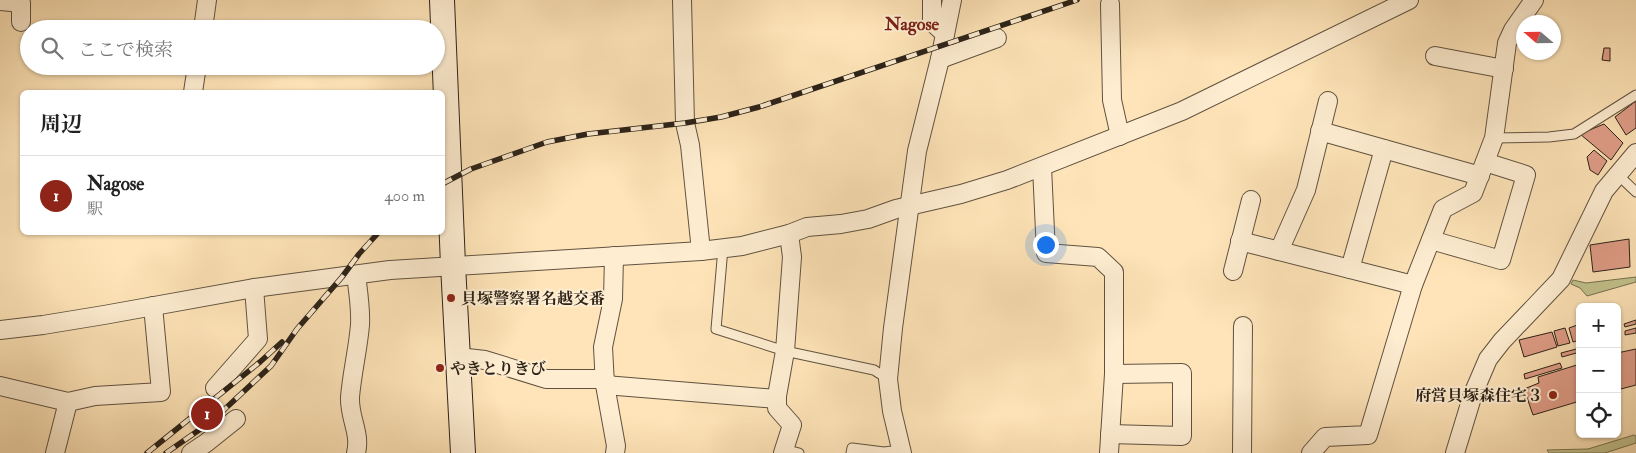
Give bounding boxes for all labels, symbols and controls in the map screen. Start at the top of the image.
district label: Nagose [884,13,940,36]
north arrow [1516,15,1561,60]
search box [20,20,445,75]
icon: search [38,34,66,62]
text: ここで検索 [78,38,173,62]
text: 周辺 [40,111,82,138]
text: Nagose [87,172,144,196]
text: 1 [53,186,59,206]
text: 400 m [384,186,425,206]
text: 駅 [87,199,103,219]
your location [1033,232,1059,258]
place label: 貝塚警察署名越交番 [461,289,605,309]
marker: 貝塚警察署名越交番 [445,292,457,304]
map controls [1576,303,1621,438]
button: + [1576,303,1621,348]
button: − [1576,348,1621,393]
place label: やきとりきび [450,359,546,379]
marker: やきとりきび [434,362,446,374]
place label: 府営貝塚森住宅３ [1415,386,1543,406]
marker: 府営貝塚森住宅３ [1547,389,1559,401]
button: locate [1576,393,1621,438]
pin: 1 [191,395,223,433]

